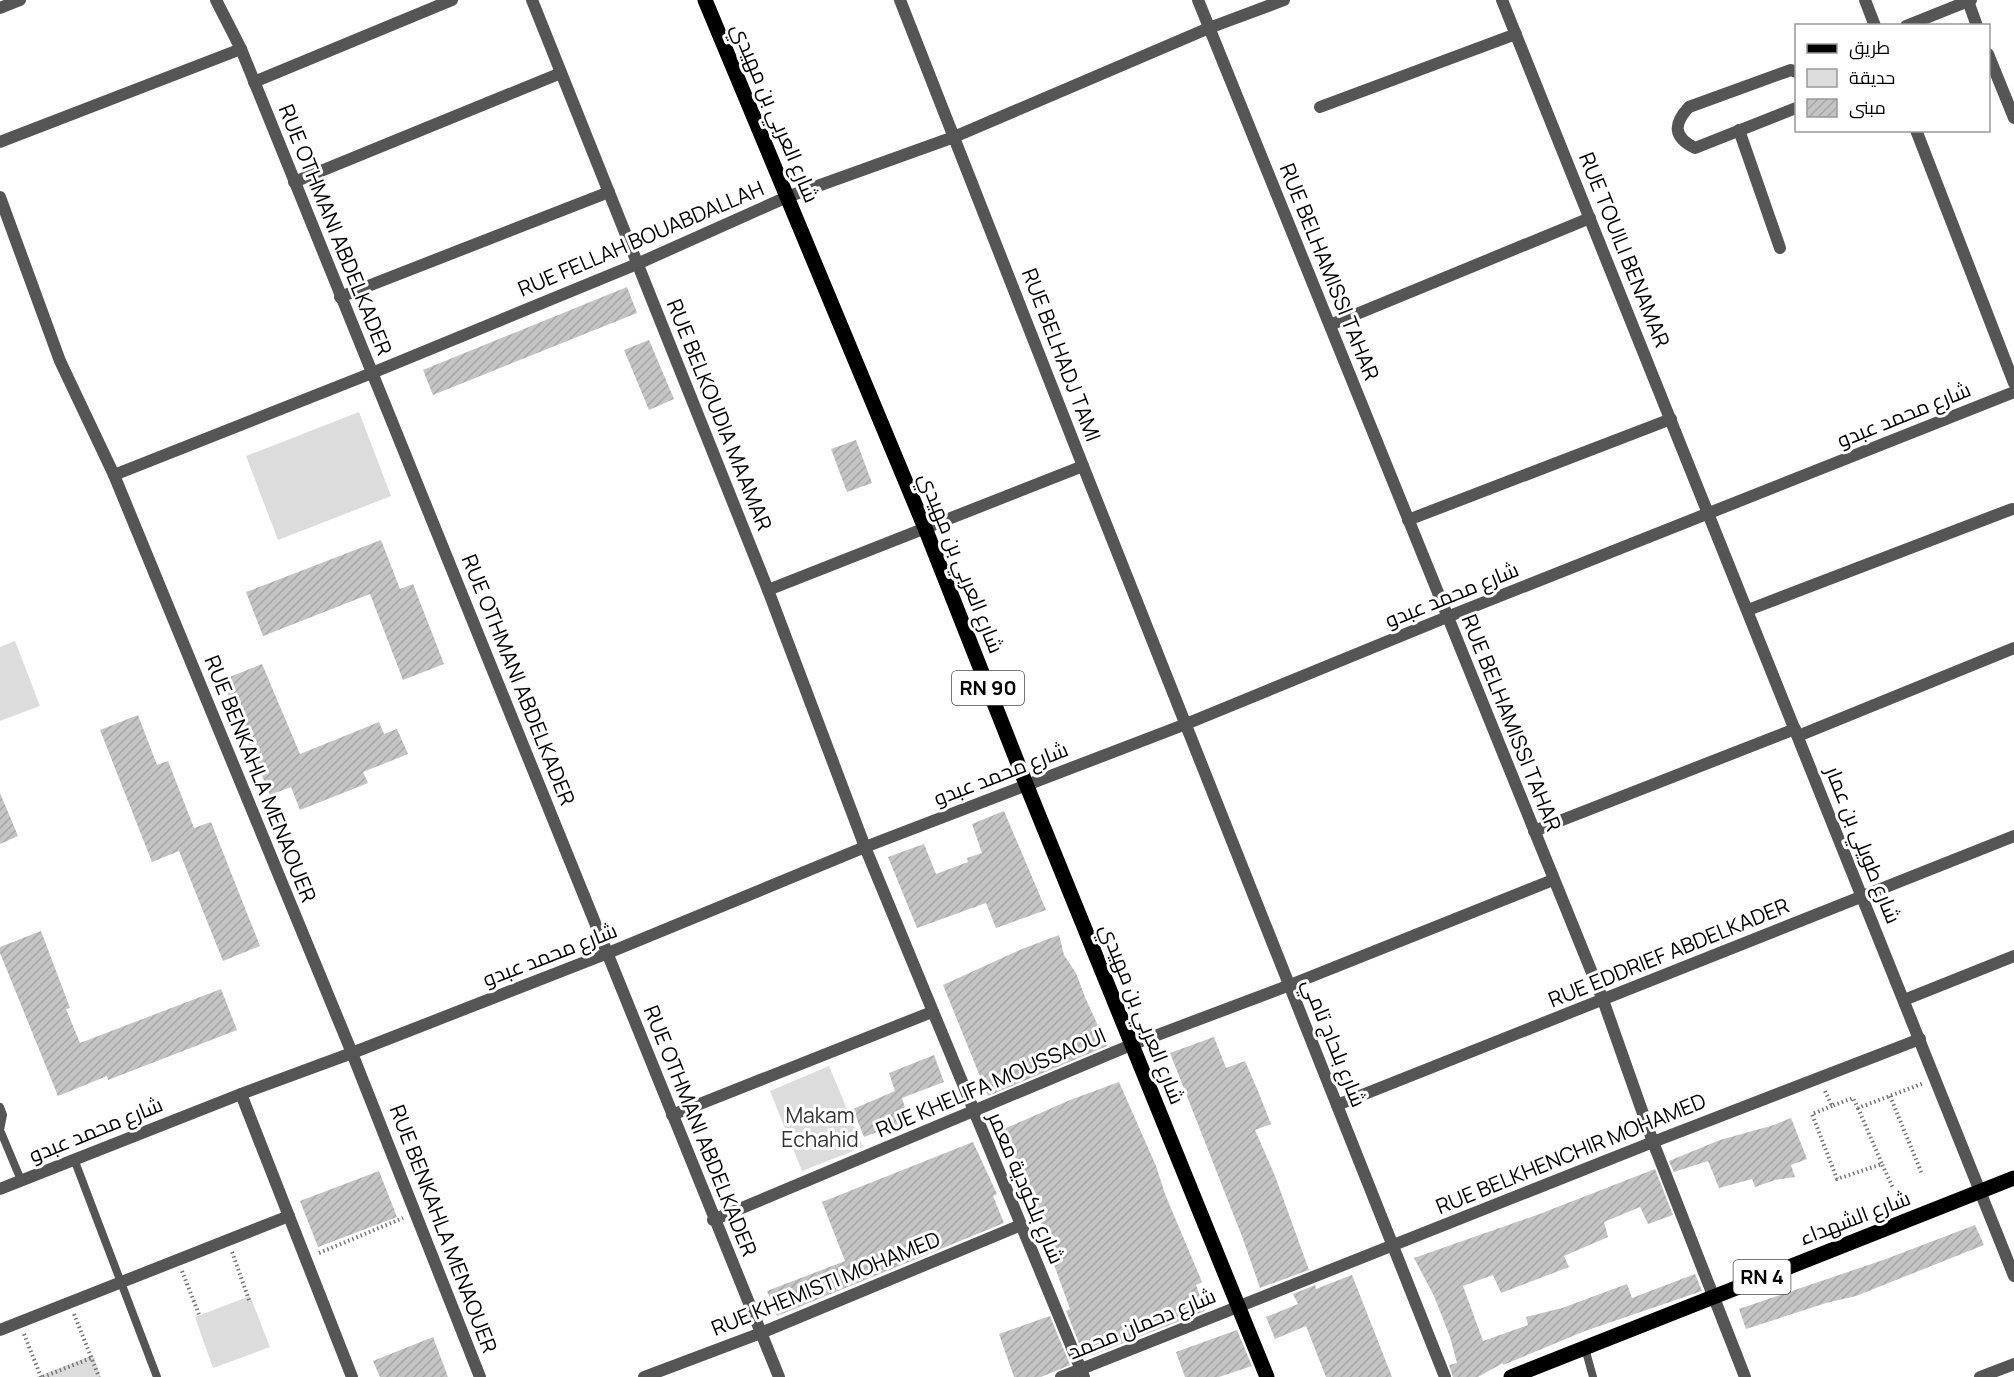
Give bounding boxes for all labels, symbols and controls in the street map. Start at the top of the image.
street label: شارع العربي بن مهيدي [723,19,826,208]
legend [1795,24,1990,132]
text: طريق [1849,35,1890,60]
text: حديقة [1849,65,1895,89]
text: مبنى [1849,95,1886,119]
street label: RUE OTHMANI ABDELKADER [273,100,399,359]
street label: RUE TOUILI BENAMAR [1573,148,1677,351]
street label: RUE BELHAMISSI TAHAR [1274,159,1386,384]
street label: RUE FELLAH BOUABDALLAH [513,174,768,303]
street label: RUE BELHADJ TAMI [1016,264,1108,445]
street label: RUE BELKOUDIA MAAMAR [661,295,779,534]
street label: شارع محمد عبدو [1833,375,1975,455]
street label: شارع العربي بن مهيدي [910,468,1011,658]
street label: RUE OTHMANI ABDELKADER [456,550,582,809]
street label: شارع محمد عبدو [1381,555,1523,635]
street label: RUE BELHAMISSI TAHAR [1456,610,1568,835]
street label: RUE BENKAHLA MENAOUER [199,651,323,906]
road number: RN 90 [952,671,1024,705]
street label: شارع محمد عبدو [929,735,1072,813]
street label: شارع طويلي بن عمار [1816,761,1908,929]
street label: RUE EDDRIEF ABDELKADER [1544,891,1793,1013]
street label: شارع محمد عبدو [478,916,621,994]
street label: شارع العربي بن مهيدي [1091,919,1192,1109]
street label: شارع بلحاج تامي [1294,974,1373,1112]
street label: RUE OTHMANI ABDELKADER [638,1001,764,1260]
street label: RUE KHELIFA MOUSSAOUI [871,1021,1110,1143]
street label: RUE BELKHENCHIR MOHAMED [1431,1086,1710,1220]
street label: شارع محمد عبدو [25,1090,167,1170]
street label: RUE BENKAHLA MENAOUER [384,1101,504,1357]
park label: Makam Echahid [781,1101,859,1153]
street label: شارع بلكودية معمر [981,1107,1072,1268]
street label: شارع الشهداء [1795,1183,1914,1252]
street label: RUE KHEMISTI MOHAMED [707,1224,944,1342]
road number: RN 4 [1734,1260,1790,1294]
street label: شارع دحمان محمد [1064,1281,1220,1366]

